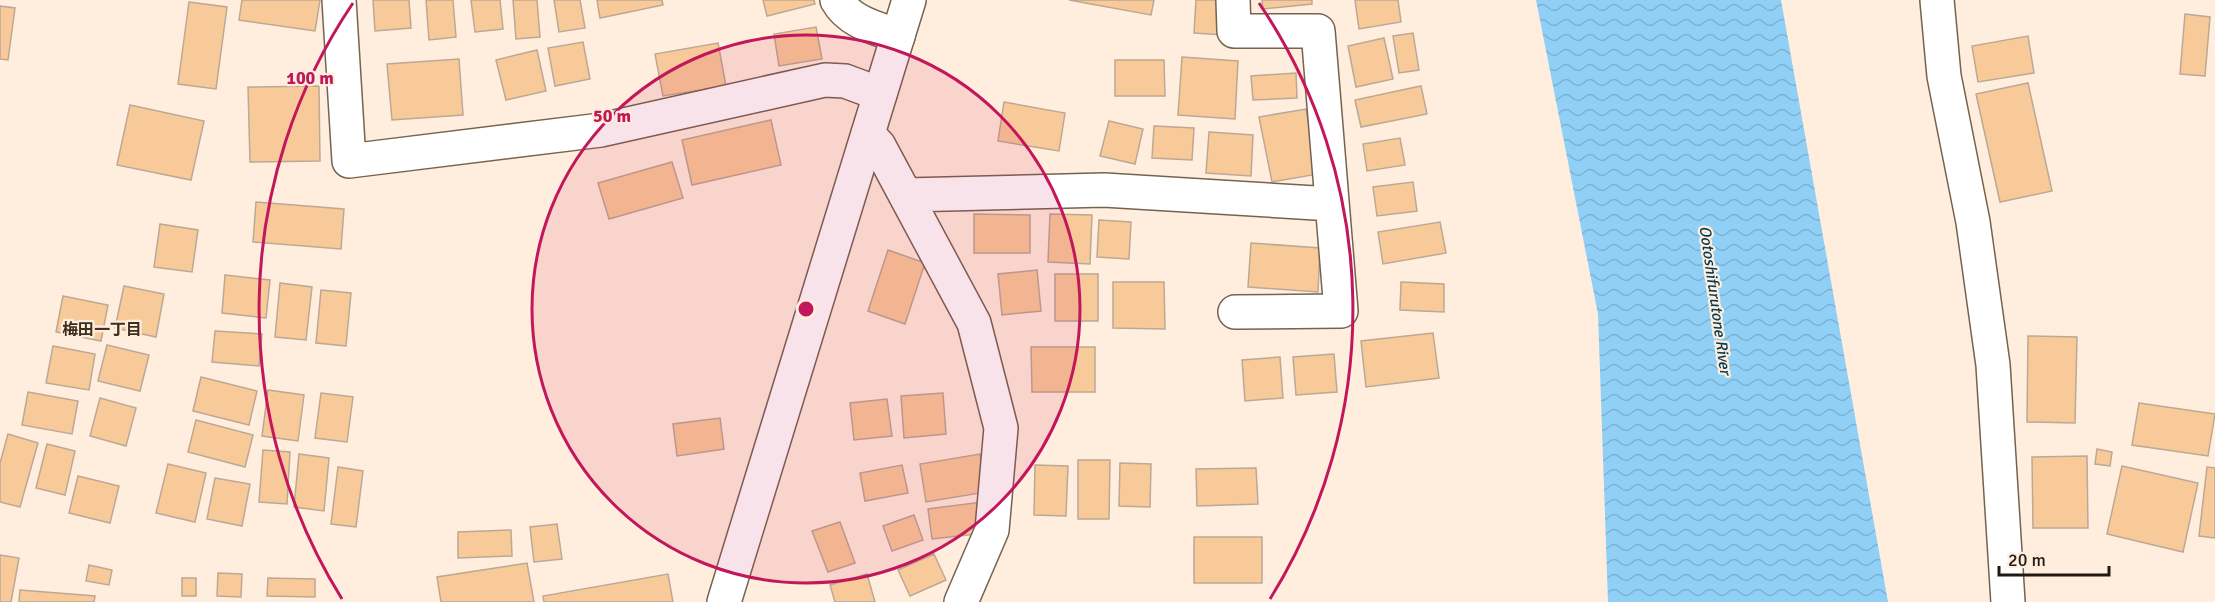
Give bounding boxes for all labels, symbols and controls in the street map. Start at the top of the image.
text: 100 m [286,67,334,89]
text: 50 m [593,105,631,127]
water label: Ootoshifurutone River [1695,224,1736,378]
centre of rings [796,299,816,319]
district label: 梅田一丁目 [62,320,142,340]
scale bar [1999,539,2108,577]
text: 20 m [2008,549,2046,571]

